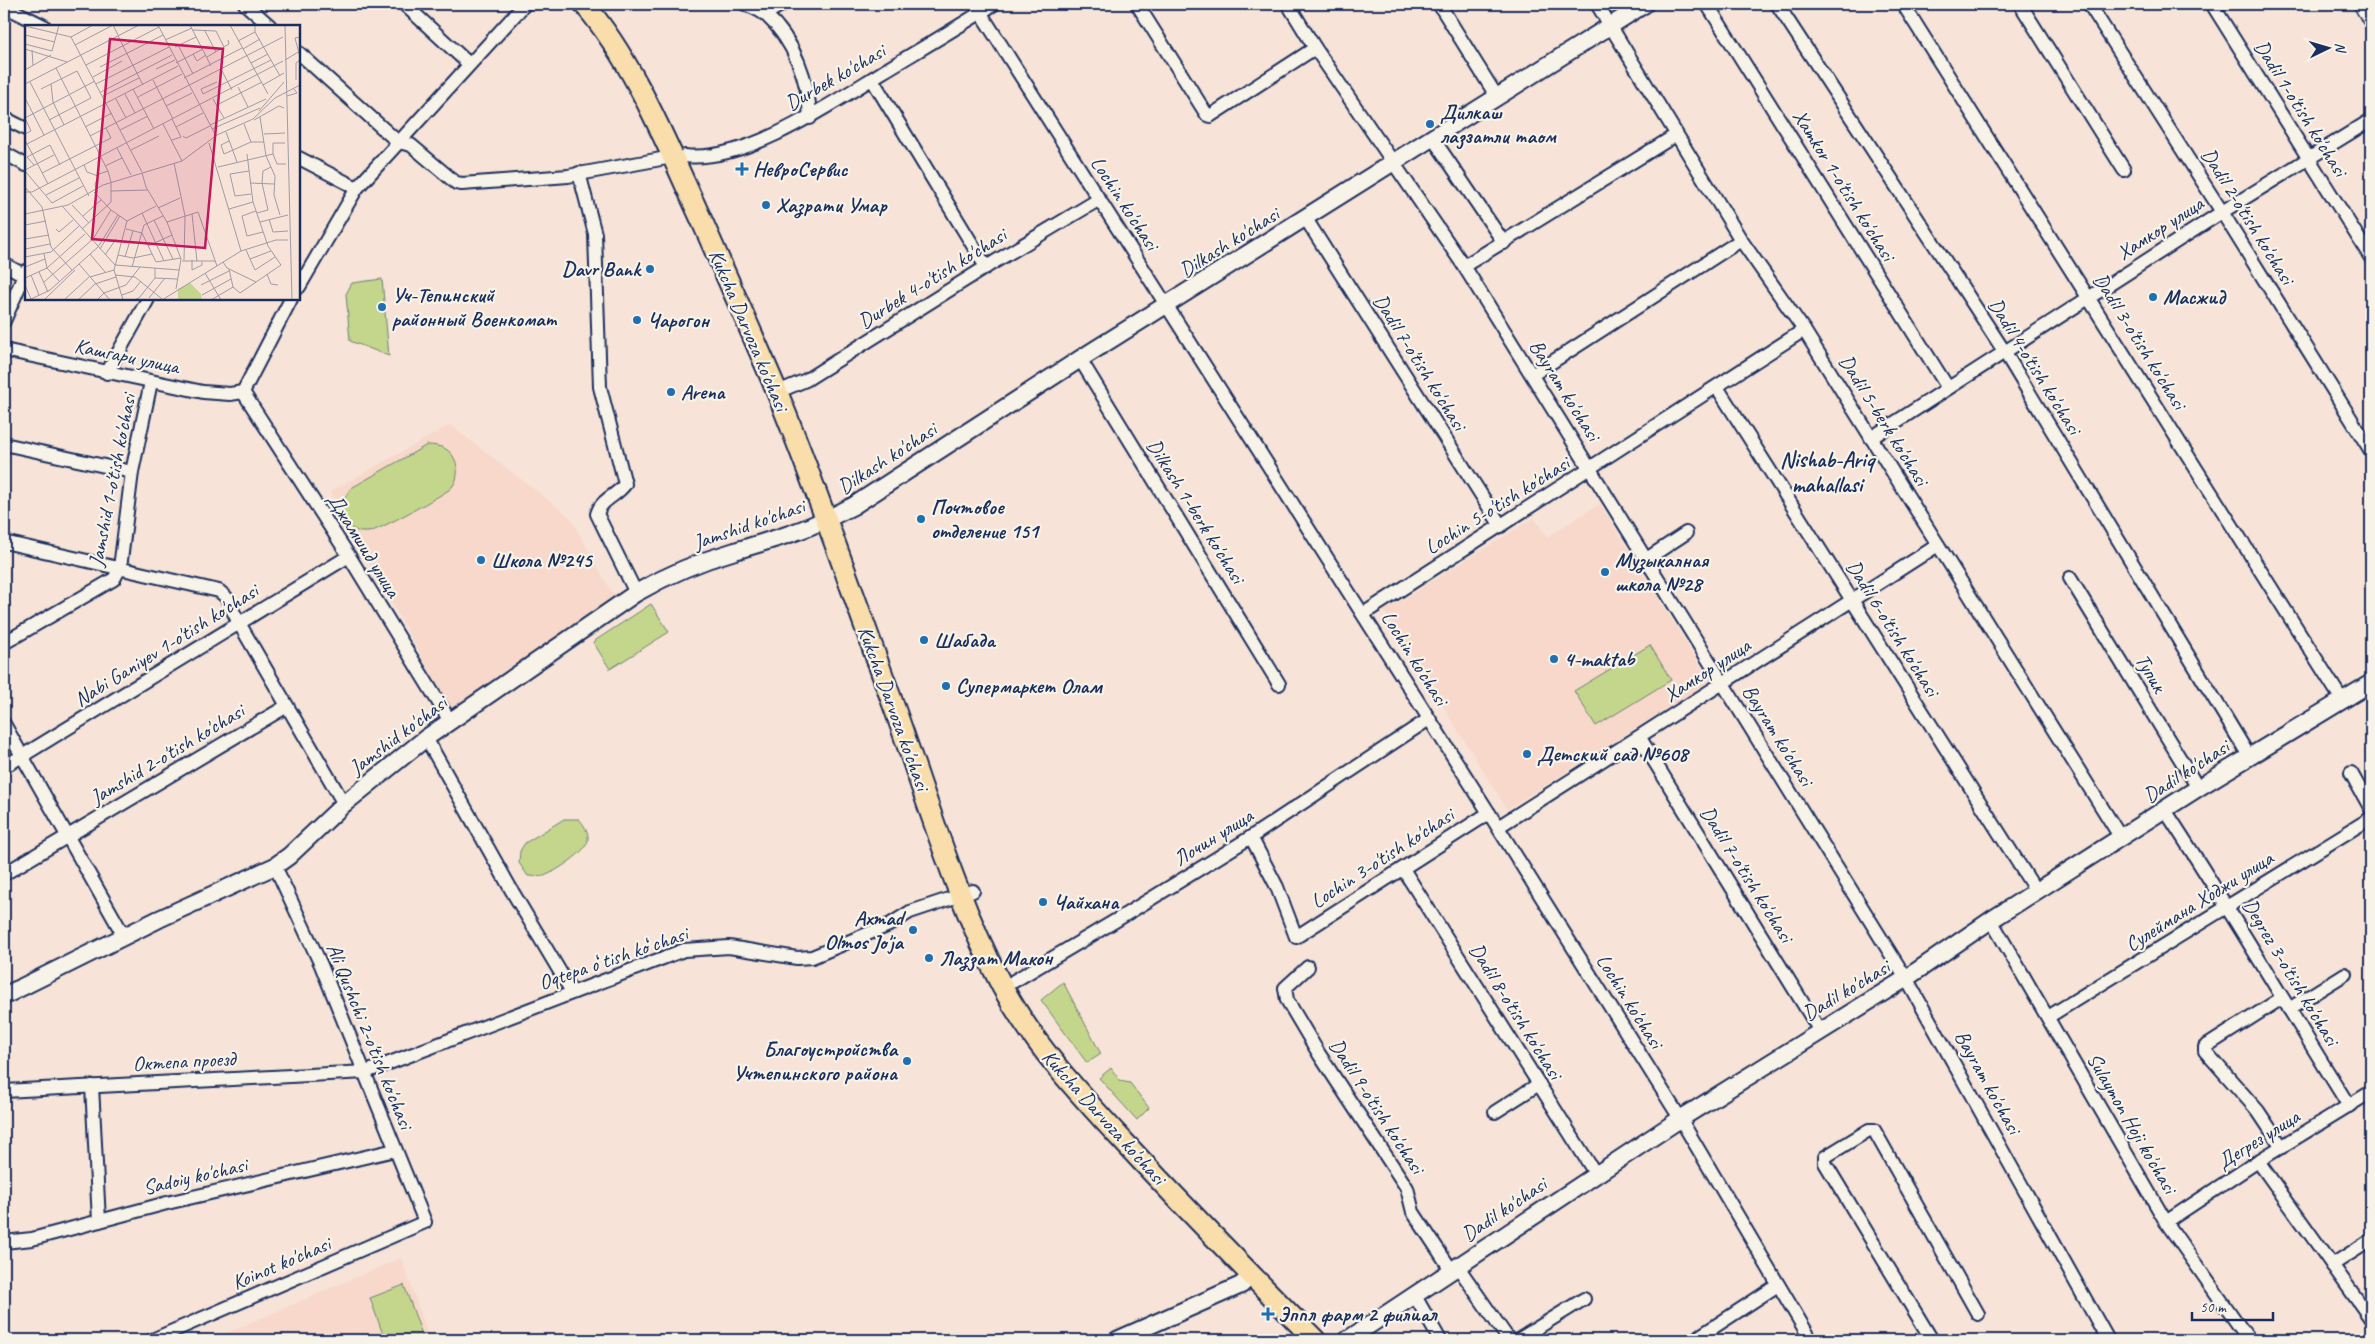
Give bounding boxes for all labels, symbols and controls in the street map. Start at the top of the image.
north arrow [2302,22,2352,72]
inset map [25,25,300,300]
street label: Dadil 1-o'tish ko'chasi [2249,35,2355,184]
street label: Durbek ko'chasi [780,36,892,116]
text: N [2332,42,2350,54]
place label: Дилкаш лаззатли таом [1440,99,1557,150]
street label: Xamkor 1-o'tish ko'chasi [1787,105,1903,268]
marker: Дилкаш лаззатли таом [1424,118,1436,130]
street label: Dadil 2-o'tish ko'chasi [2196,143,2302,292]
street label: Lochin ko'chasi [1085,151,1167,257]
place label: НевроСервис [753,156,848,182]
marker: НевроСервис [735,162,749,176]
street label: Хамкор улица [2112,190,2210,266]
place label: Хазрати Умар [776,192,888,219]
marker: Хазрати Умар [760,199,772,211]
street label: Dilkash ko'chasi [1174,199,1286,283]
street label: Durbek 4-o'tish ko'chasi [853,220,1014,334]
street label: Kukcha Darvoza ko'chasi [703,245,796,417]
place label: Davr Bank [562,256,642,282]
marker: Davr Bank [644,263,656,275]
street label: Dadil 3-o'tish ko'chasi [2088,268,2194,417]
place label: Уч-Тепинский районный Военкомат [392,282,557,332]
place label: Масжид [2163,284,2227,310]
street label: Dadil 7-o'tish ko'chasi [1368,289,1474,438]
marker: Масжид [2147,291,2159,303]
street label: Dadil 4-o'tish ko'chasi [1983,293,2089,442]
marker: Уч-Тепинский районный Военкомат [376,301,388,313]
place label: Чарогон [647,307,711,333]
marker: Чарогон [631,314,643,326]
street label: Кашгари улица [72,332,184,380]
street label: Bayram ko'chasi [1524,335,1608,448]
street label: Dadil 5-berk ko'chasi [1833,350,1936,493]
place label: Arena [681,379,726,405]
marker: Arena [665,386,677,398]
street label: Jamshid 1-o'tish ko'chasi [82,389,142,569]
street label: Dilkash ko'chasi [833,415,944,500]
street label: Dilkash 1-berk ko'chasi [1141,434,1252,591]
district label: Nishab-Ariq mahallasi [1780,446,1877,499]
street label: Lochin 5-o'tish ko'chasi [1420,448,1577,560]
street label: Джамшид улица [322,488,407,603]
street label: Jamshid ko'chasi [689,492,811,555]
place label: Почтовое отделение 151 [931,494,1041,544]
marker: Почтовое отделение 151 [915,513,927,525]
place label: Школа №245 [491,547,593,573]
place label: Музыкалная школа №28 [1615,547,1710,597]
marker: Школа №245 [475,554,487,566]
street label: Dadil 6-o'tish ko'chasi [1841,555,1947,704]
marker: Музыкалная школа №28 [1599,566,1611,578]
street label: Nabi Ganiyev 1-o'tish ko'chasi [69,576,265,712]
street label: Lochin ko'chasi [1376,606,1456,713]
street label: Kukcha Darvoza ko'chasi [852,622,937,797]
place label: Шабада [934,627,996,653]
street label: Хамкор улица [1659,632,1757,708]
marker: Шабада [918,634,930,646]
place label: 4-maktab [1564,646,1636,672]
street label: Тупик [2129,649,2174,699]
marker: 4-maktab [1548,653,1560,665]
place label: Супермаркет Олам [956,673,1104,699]
marker: Супермаркет Олам [940,680,952,692]
street label: Bayram ko'chasi [1737,680,1821,793]
street label: Jamshid ko'chasi [343,688,455,781]
street label: Jamshid 2-o'tish ko'chasi [85,696,251,811]
street label: Dadil ko'chasi [2138,732,2236,808]
place label: Детский сад №608 [1537,741,1690,767]
marker: Детский сад №608 [1521,748,1533,760]
street label: Lochin 3-o'tish ko'chasi [1306,800,1461,914]
street label: Dadil 7-o'tish ko'chasi [1695,801,1801,950]
street label: Лочин улица [1168,802,1259,872]
street label: Сулеймана Ходжи улица [2120,844,2280,957]
place label: Чайхана [1053,889,1120,915]
street label: Degrez 3-o'tish ko'chasi [2237,894,2347,1053]
marker: Чайхана [1037,896,1049,908]
place label: Axmad Olmos Jo'ja [825,905,907,955]
street label: Oqtepa oʻtish koʻchasi [535,919,694,996]
marker: Axmad Olmos Jo'ja [907,924,919,936]
street label: Dadil 8-o'tish ko'chasi [1464,938,1570,1087]
street label: Ali Qushchi 2-o'tish ko'chasi [321,939,420,1135]
place label: Лаззат Макон [939,945,1054,972]
street label: Lochin ko'chasi [1591,949,1671,1056]
marker: Лаззат Макон [923,952,935,964]
street label: Dadil ko'chasi [1798,952,1897,1026]
street label: Bayram ko'chasi [1949,1026,2029,1141]
street label: Dadil 9-o'tish ko'chasi [1324,1034,1432,1181]
place label: Благоустройства Учтепинского района [733,1036,899,1086]
street label: Kukcha Darvoza ko'chasi [1037,1044,1174,1192]
street label: Октепа проезд [132,1045,239,1077]
street label: Sulaymon Hoji ko'chasi [2081,1048,2184,1201]
marker: Благоустройства Учтепинского района [901,1055,913,1067]
street label: Дегрез улица [2212,1103,2305,1175]
street label: Sadoiy ko'chasi [141,1151,252,1201]
street label: Dadil ko'chasi [1457,1169,1554,1247]
street label: Koinot ko'chasi [228,1229,337,1295]
scale bar [2192,1289,2274,1321]
text: 50 m [2200,1298,2227,1317]
place label: Эппл фарм 2 филиал [1278,1301,1439,1327]
marker: Эппл фарм 2 филиал [1262,1308,1274,1320]

